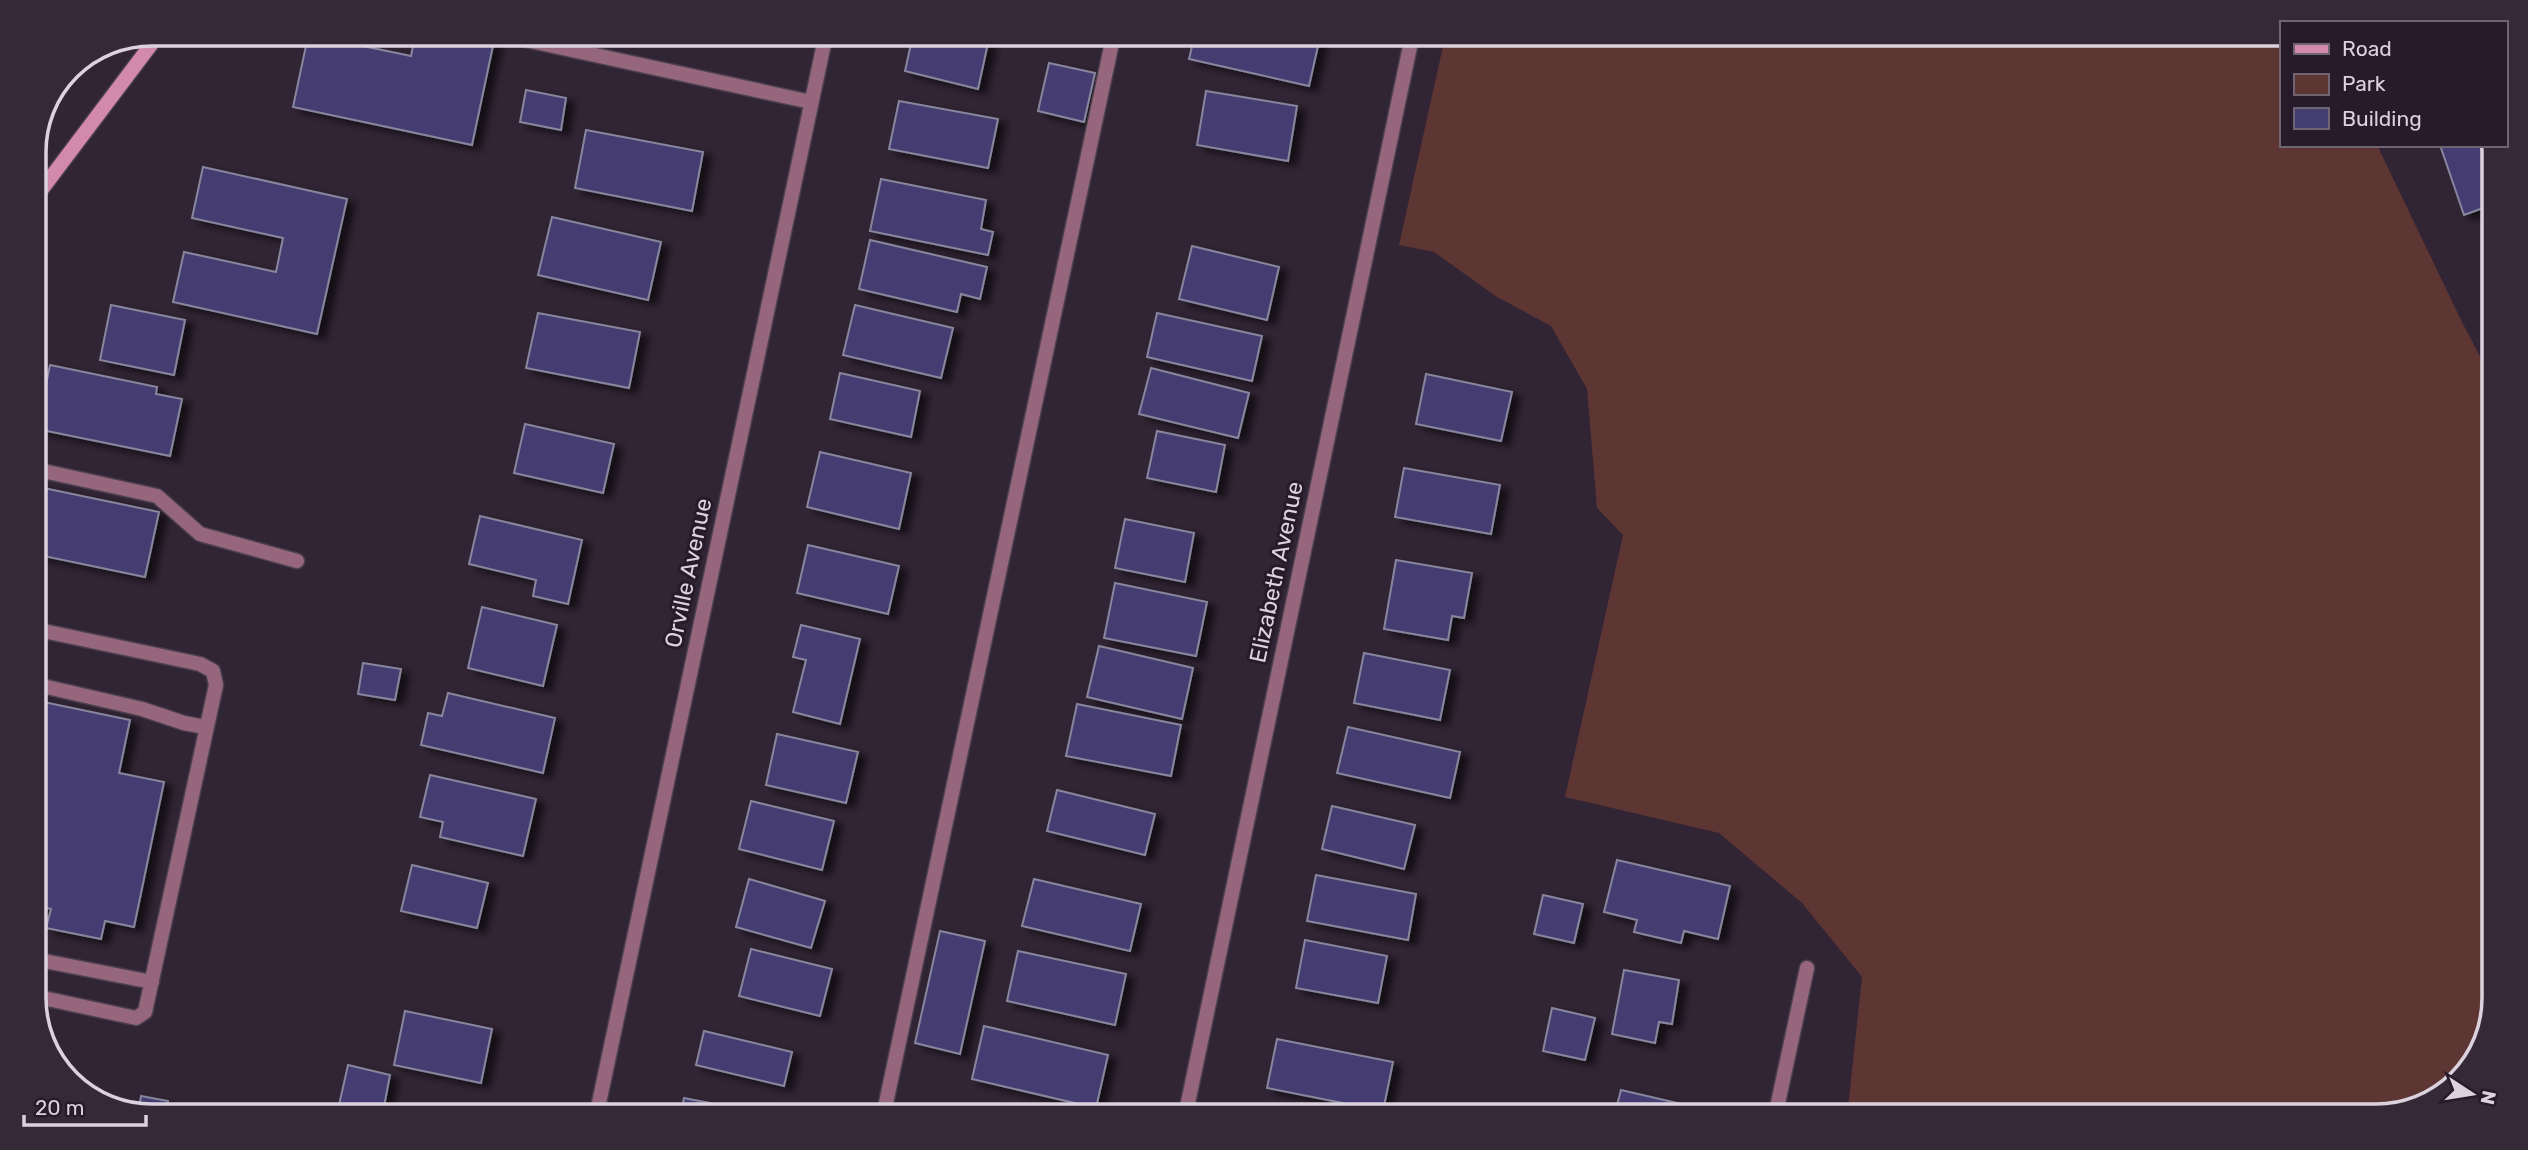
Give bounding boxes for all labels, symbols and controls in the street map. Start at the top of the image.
legend [2280,21,2507,147]
text: Road [2342,36,2392,61]
text: Park [2342,71,2386,96]
text: Building [2342,106,2422,131]
street label: Elizabeth Avenue [1243,479,1309,665]
street label: Orville Avenue [658,496,718,650]
north arrow [2437,1059,2507,1129]
scale bar [24,1084,147,1128]
text: N [2475,1088,2501,1107]
text: 20 m [35,1095,84,1120]

